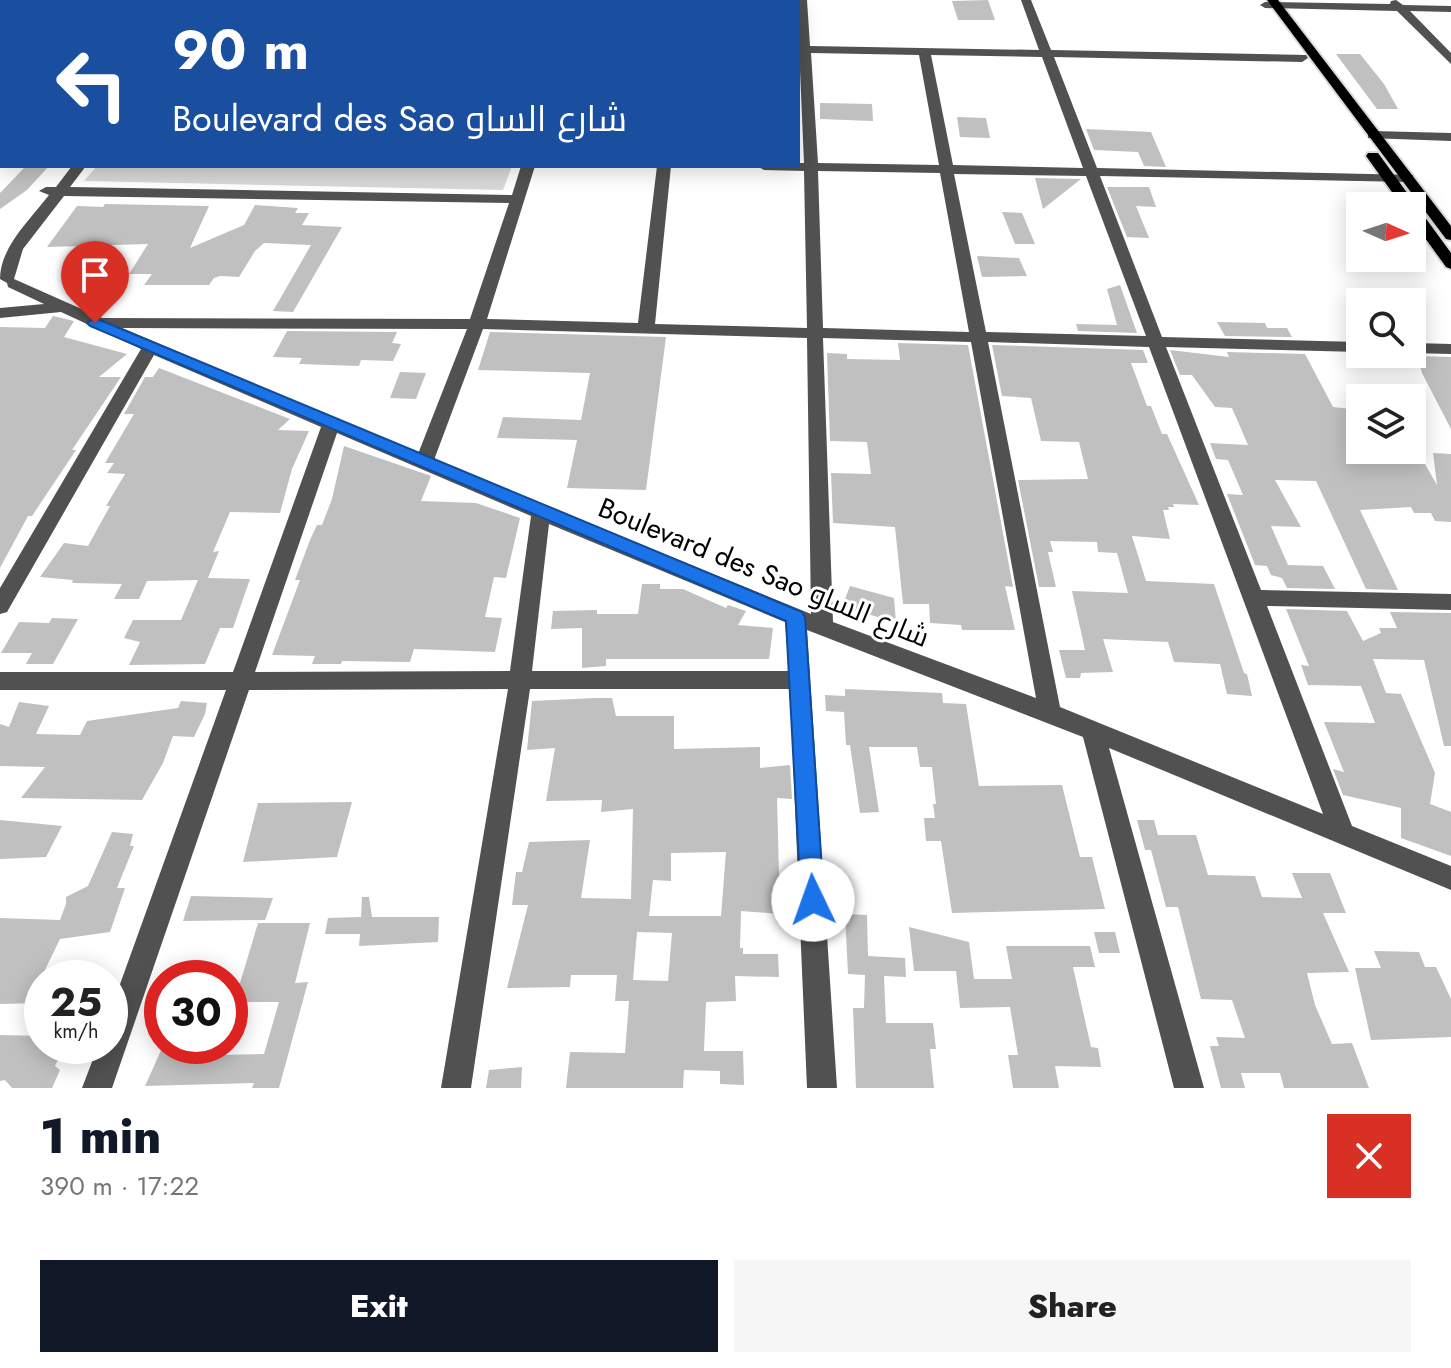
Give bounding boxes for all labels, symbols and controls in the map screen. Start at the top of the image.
text: 90 m [172,9,309,90]
icon: left [40,32,144,136]
text: Boulevard des Sao شارع الساو [172,92,627,144]
north arrow [1346,192,1426,272]
map controls [1346,192,1426,464]
pin [61,241,129,323]
icon: arrive [73,253,117,297]
button: search [1346,288,1426,368]
button: layers [1346,384,1426,464]
street label: Boulevard des Sao شارع الساو [592,487,936,658]
position arrow [771,858,855,942]
speed limit sign: 30 [144,960,248,1064]
text: 25 [50,973,102,1031]
text: km/h [53,1017,99,1046]
text: 1 min [40,1102,161,1171]
button: close [1327,1114,1411,1198]
text: 390 m · 17:22 [40,1167,199,1205]
button: Exit [40,1260,718,1352]
button: Share [734,1260,1411,1352]

